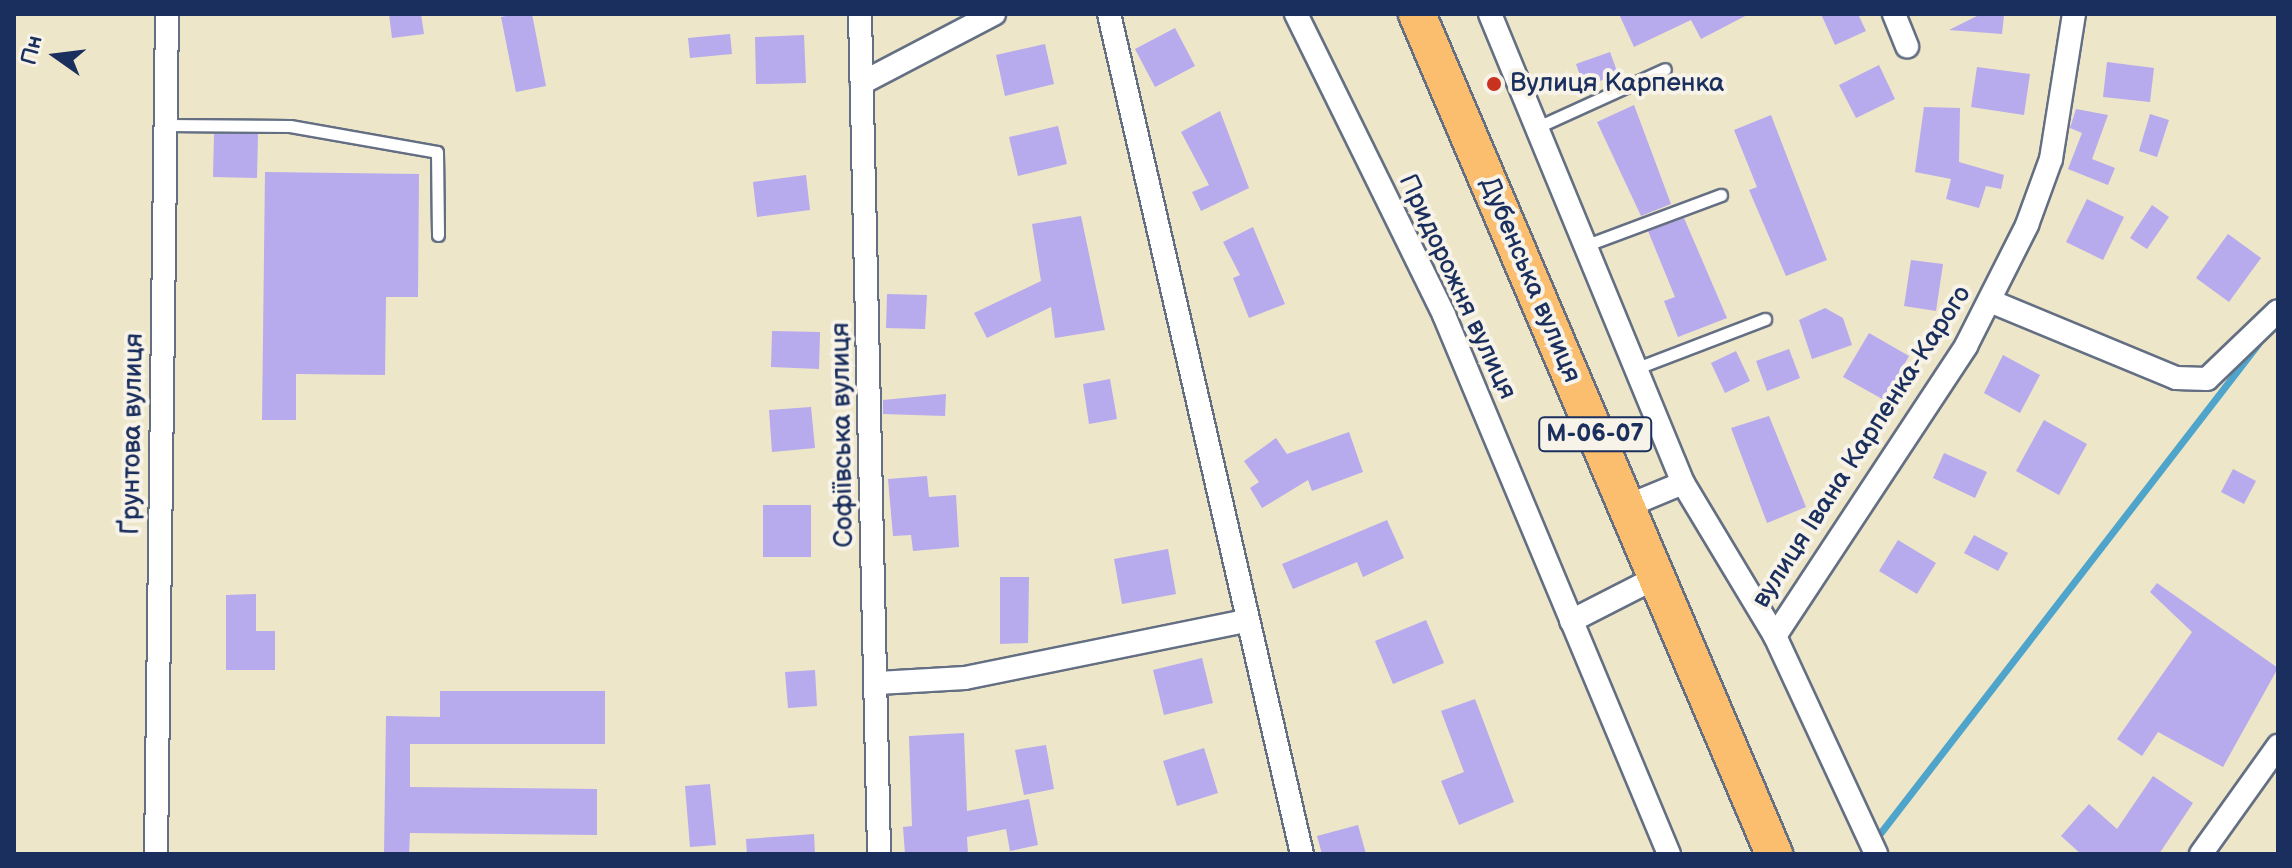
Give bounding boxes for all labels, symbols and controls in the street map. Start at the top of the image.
north arrow [16,16,96,96]
text: Пн [16,33,49,68]
place label: Вулиця Карпенка [1510,68,1724,100]
marker: Вулиця Карпенка [1485,75,1503,93]
street label: Придорожня вулиця [1391,170,1523,404]
street label: Дубенська вулиця [1473,173,1587,387]
street label: вулиця Івана Карпенка-Карого [1746,280,1978,614]
street label: Софіївська вулиця [825,322,861,548]
street label: Ґрунтова вулиця [116,333,150,535]
road number: М-06-07 [1537,414,1653,454]

